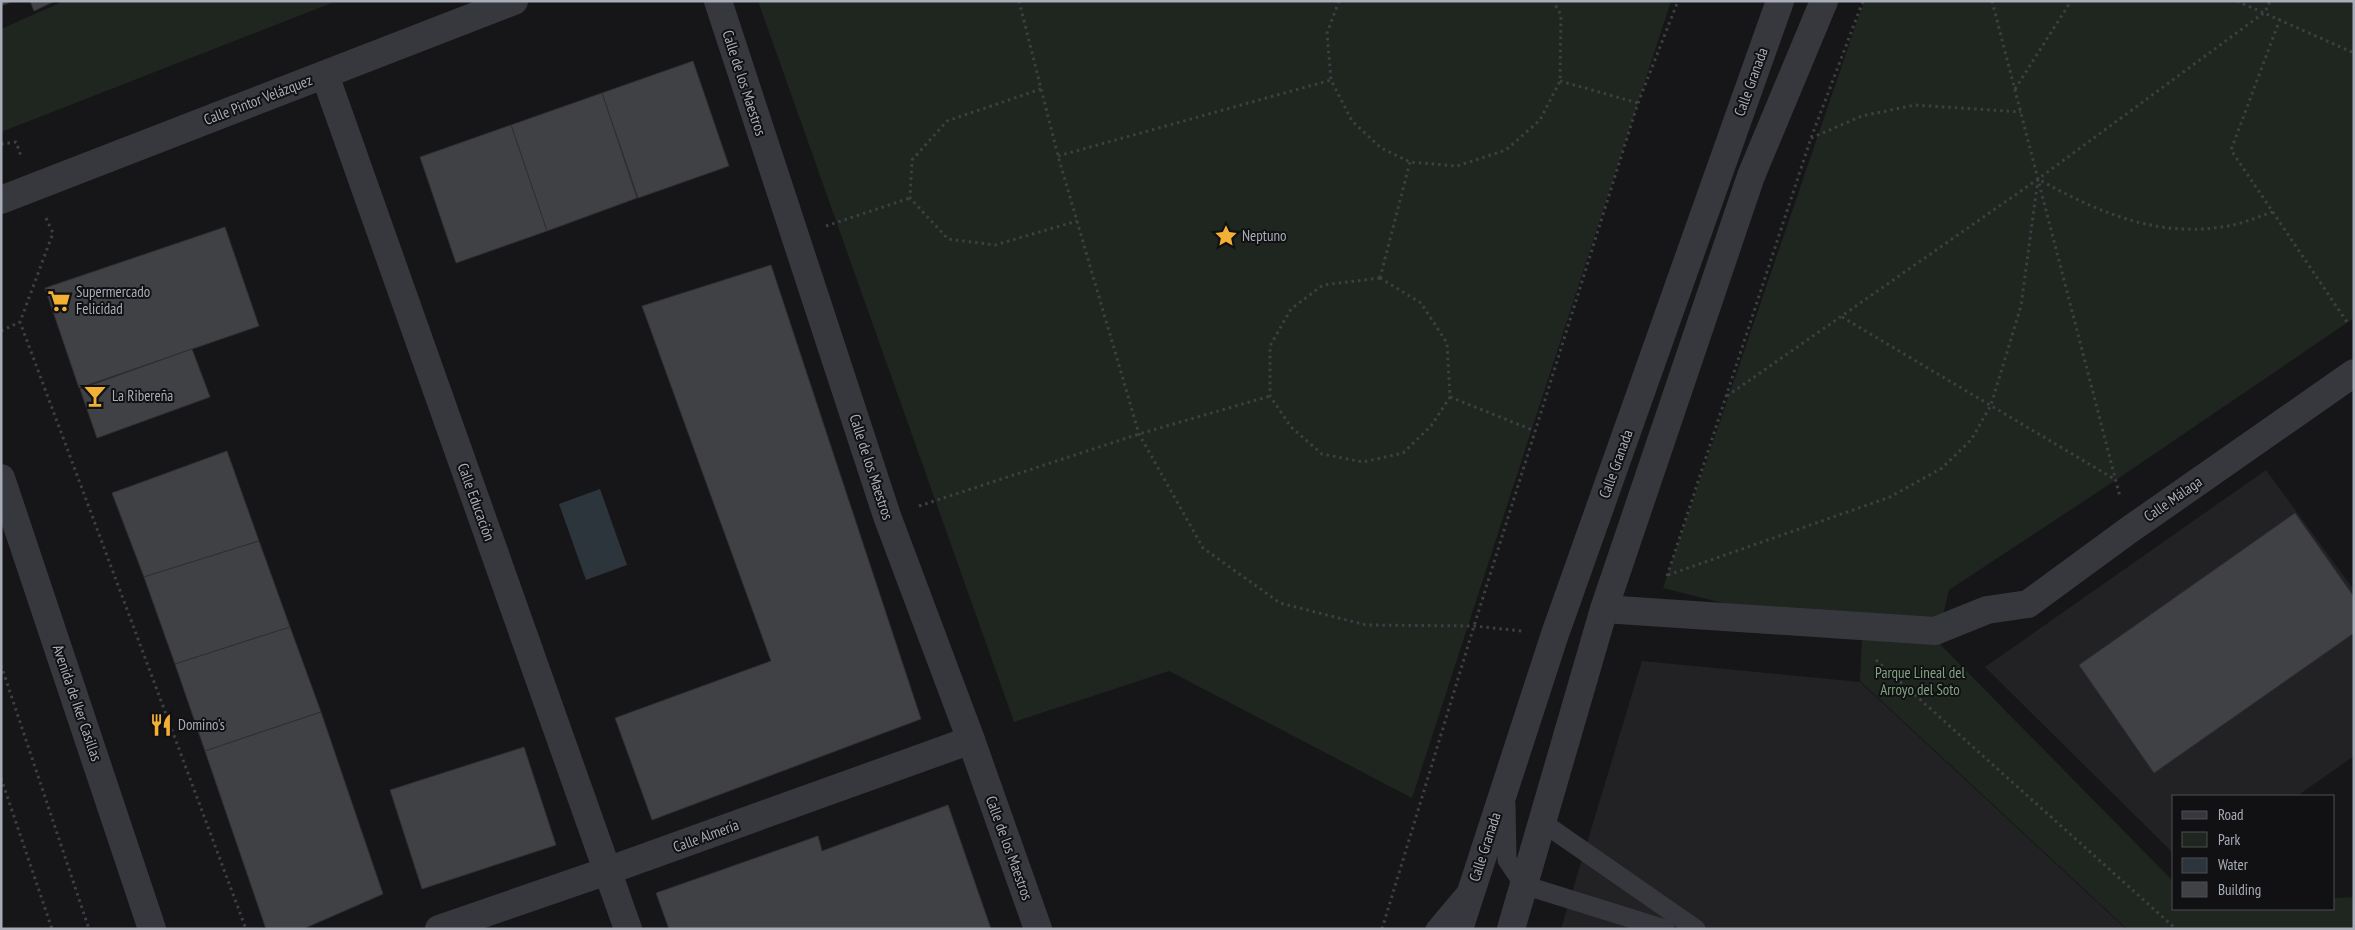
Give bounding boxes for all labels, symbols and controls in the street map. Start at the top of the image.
street label: Calle de los Maestros [718,28,770,138]
street label: Calle Granada [1729,45,1772,119]
street label: Calle Pintor Velázquez [201,70,315,129]
place icon: Neptuno [1213,223,1239,249]
place label: Neptuno [1242,226,1287,245]
place label: Supermercado Felicidad [76,282,150,318]
supermarket icon: Supermercado Felicidad [46,288,72,314]
bar icon: La Ribereña [82,383,108,409]
place label: La Ribereña [112,386,173,405]
street label: Calle de los Maestros [845,412,897,522]
street label: Calle Granada [1594,427,1637,501]
street label: Calle Educación [454,460,499,543]
street label: Calle Málaga [2140,472,2205,525]
street label: Avenida de Iker Casillas [49,642,106,763]
park label: Parque Lineal del Arroyo del Soto [1875,663,1965,699]
restaurant icon: Domino's [148,712,174,738]
place label: Domino's [178,715,225,734]
street label: Calle de los Maestros [982,793,1037,903]
legend [2172,795,2335,910]
text: Road [2218,805,2244,824]
street label: Calle Granada [1464,810,1505,884]
street label: Calle Almería [670,815,741,856]
text: Park [2218,830,2240,849]
text: Water [2218,855,2249,874]
text: Building [2218,880,2261,899]

